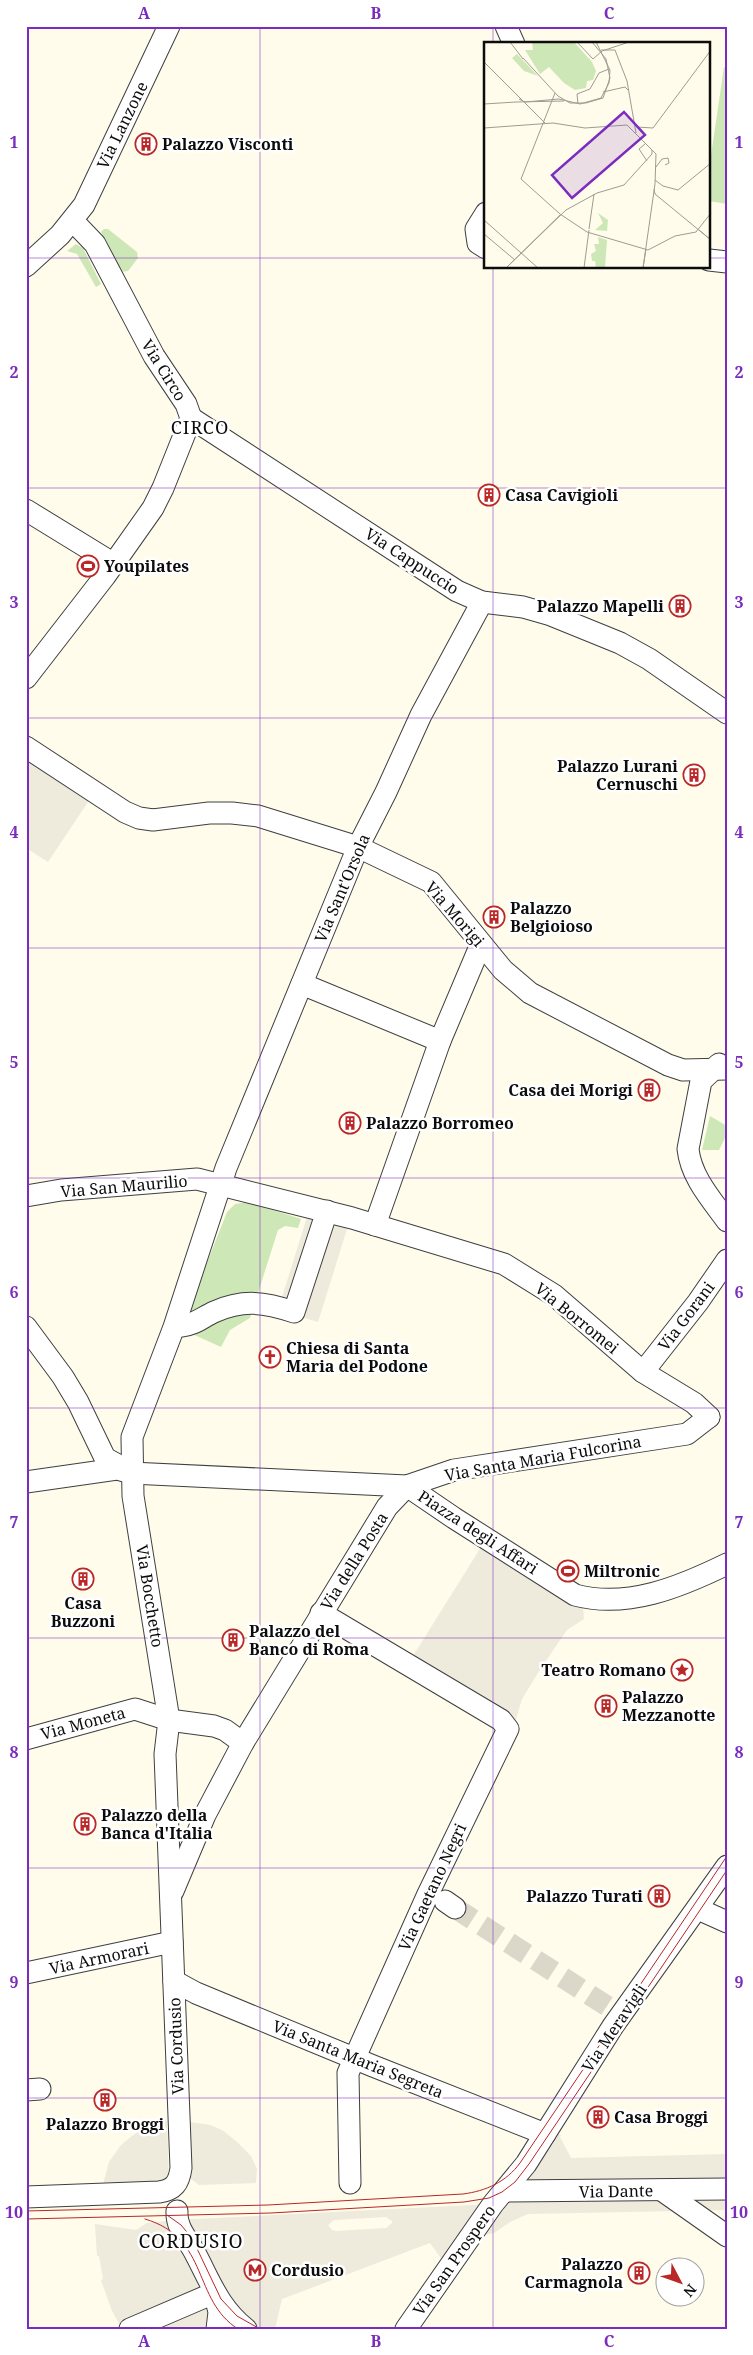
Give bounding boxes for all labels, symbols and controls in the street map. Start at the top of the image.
text: A [138,2,151,24]
text: B [371,2,382,24]
text: C [604,2,615,24]
inset map [484,42,710,269]
street label: Via Lanzone [91,78,153,172]
text: 1 [9,131,19,153]
text: 1 [734,131,744,153]
building icon: Palazzo Visconti [134,132,158,156]
place label: Palazzo Visconti [162,133,294,155]
street label: Via Circo [136,335,192,405]
text: 2 [9,361,19,383]
text: 2 [734,361,744,383]
district label: CIRCO [171,415,229,439]
building icon: Casa Cavigioli [477,483,501,507]
place label: Casa Cavigioli [505,484,618,506]
street label: Via Cappuccio [361,522,463,600]
sports icon: Youpilates [76,554,100,578]
place label: Youpilates [104,555,189,577]
text: 3 [9,591,19,613]
text: 3 [734,591,744,613]
building icon: Palazzo Mapelli [668,594,692,618]
place label: Palazzo Mapelli [537,595,664,617]
place label: Palazzo Lurani Cernuschi [557,755,678,795]
building icon: Palazzo Lurani Cernuschi [682,763,706,787]
text: 4 [9,821,19,843]
text: 4 [734,821,744,843]
street label: Via Sant'Orsola [309,830,375,946]
street label: Via Morigi [421,877,489,951]
place label: Palazzo Belgioioso [510,897,593,937]
building icon: Palazzo Belgioioso [482,905,506,929]
text: 5 [9,1051,19,1073]
text: 5 [734,1051,744,1073]
building icon: Casa dei Morigi [637,1078,661,1102]
place label: Casa dei Morigi [508,1079,633,1101]
building icon: Palazzo Borromeo [338,1111,362,1135]
place label: Palazzo Borromeo [366,1112,514,1134]
street label: Via San Maurilio [60,1169,188,1203]
street label: Via Borromei [530,1277,624,1359]
street label: Via Gorani [653,1277,719,1355]
text: 6 [9,1281,19,1303]
text: 6 [734,1281,744,1303]
place label: Chiesa di Santa Maria del Podone [286,1337,428,1377]
church icon: Chiesa di Santa Maria del Podone [258,1345,282,1369]
street label: Via Santa Maria Fulcorina [443,1430,643,1486]
street label: Piazza degli Affari [414,1485,542,1579]
street label: Via della Posta [315,1508,393,1614]
text: 7 [9,1511,19,1533]
text: 7 [734,1511,744,1533]
street label: Via Bocchetto [131,1543,169,1649]
sports icon: Miltronic [556,1559,580,1583]
place label: Miltronic [584,1560,660,1582]
building icon: Casa Buzzoni [71,1567,95,1591]
place label: Casa Buzzoni [51,1592,116,1632]
place label: Palazzo del Banco di Roma [249,1620,370,1660]
building icon: Palazzo del Banco di Roma [221,1628,245,1652]
place icon: Teatro Romano [670,1658,694,1682]
place label: Teatro Romano [541,1659,666,1681]
place label: Palazzo Mezzanotte [622,1686,716,1726]
building icon: Palazzo Mezzanotte [594,1694,618,1718]
street label: Via Moneta [38,1701,128,1745]
text: 8 [9,1741,19,1763]
text: 8 [734,1741,744,1763]
place label: Palazzo della Banca d'Italia [101,1804,213,1844]
building icon: Palazzo della Banca d'Italia [73,1812,97,1836]
street label: Via Gaetano Negri [393,1820,471,1954]
building icon: Palazzo Turati [647,1884,671,1908]
place label: Palazzo Turati [526,1885,643,1907]
street label: Via Armorari [47,1937,151,1979]
text: 9 [9,1971,19,1993]
text: 9 [734,1971,744,1993]
street label: Via Meravigli [576,1980,652,2076]
street label: Via Cordusio [163,1997,189,2095]
street label: Via Santa Maria Segreta [269,2015,447,2103]
building icon: Palazzo Broggi [93,2088,117,2112]
building icon: Casa Broggi [586,2105,610,2129]
place label: Casa Broggi [614,2106,709,2128]
place label: Palazzo Broggi [46,2113,165,2135]
street label: Via Dante [579,2179,653,2203]
street label: Via San Prospero [408,2200,500,2320]
text: 10 [5,2201,23,2223]
text: 10 [730,2201,748,2223]
district label: CORDUSIO [138,2228,244,2254]
place label: Palazzo Carmagnola [524,2253,623,2293]
metro station icon: Cordusio [243,2258,267,2282]
north arrow [656,2258,706,2308]
place label: Cordusio [271,2259,344,2281]
building icon: Palazzo Carmagnola [627,2261,651,2285]
text: N [679,2280,701,2301]
text: A [138,2330,151,2352]
text: B [371,2330,382,2352]
text: C [604,2330,615,2352]

